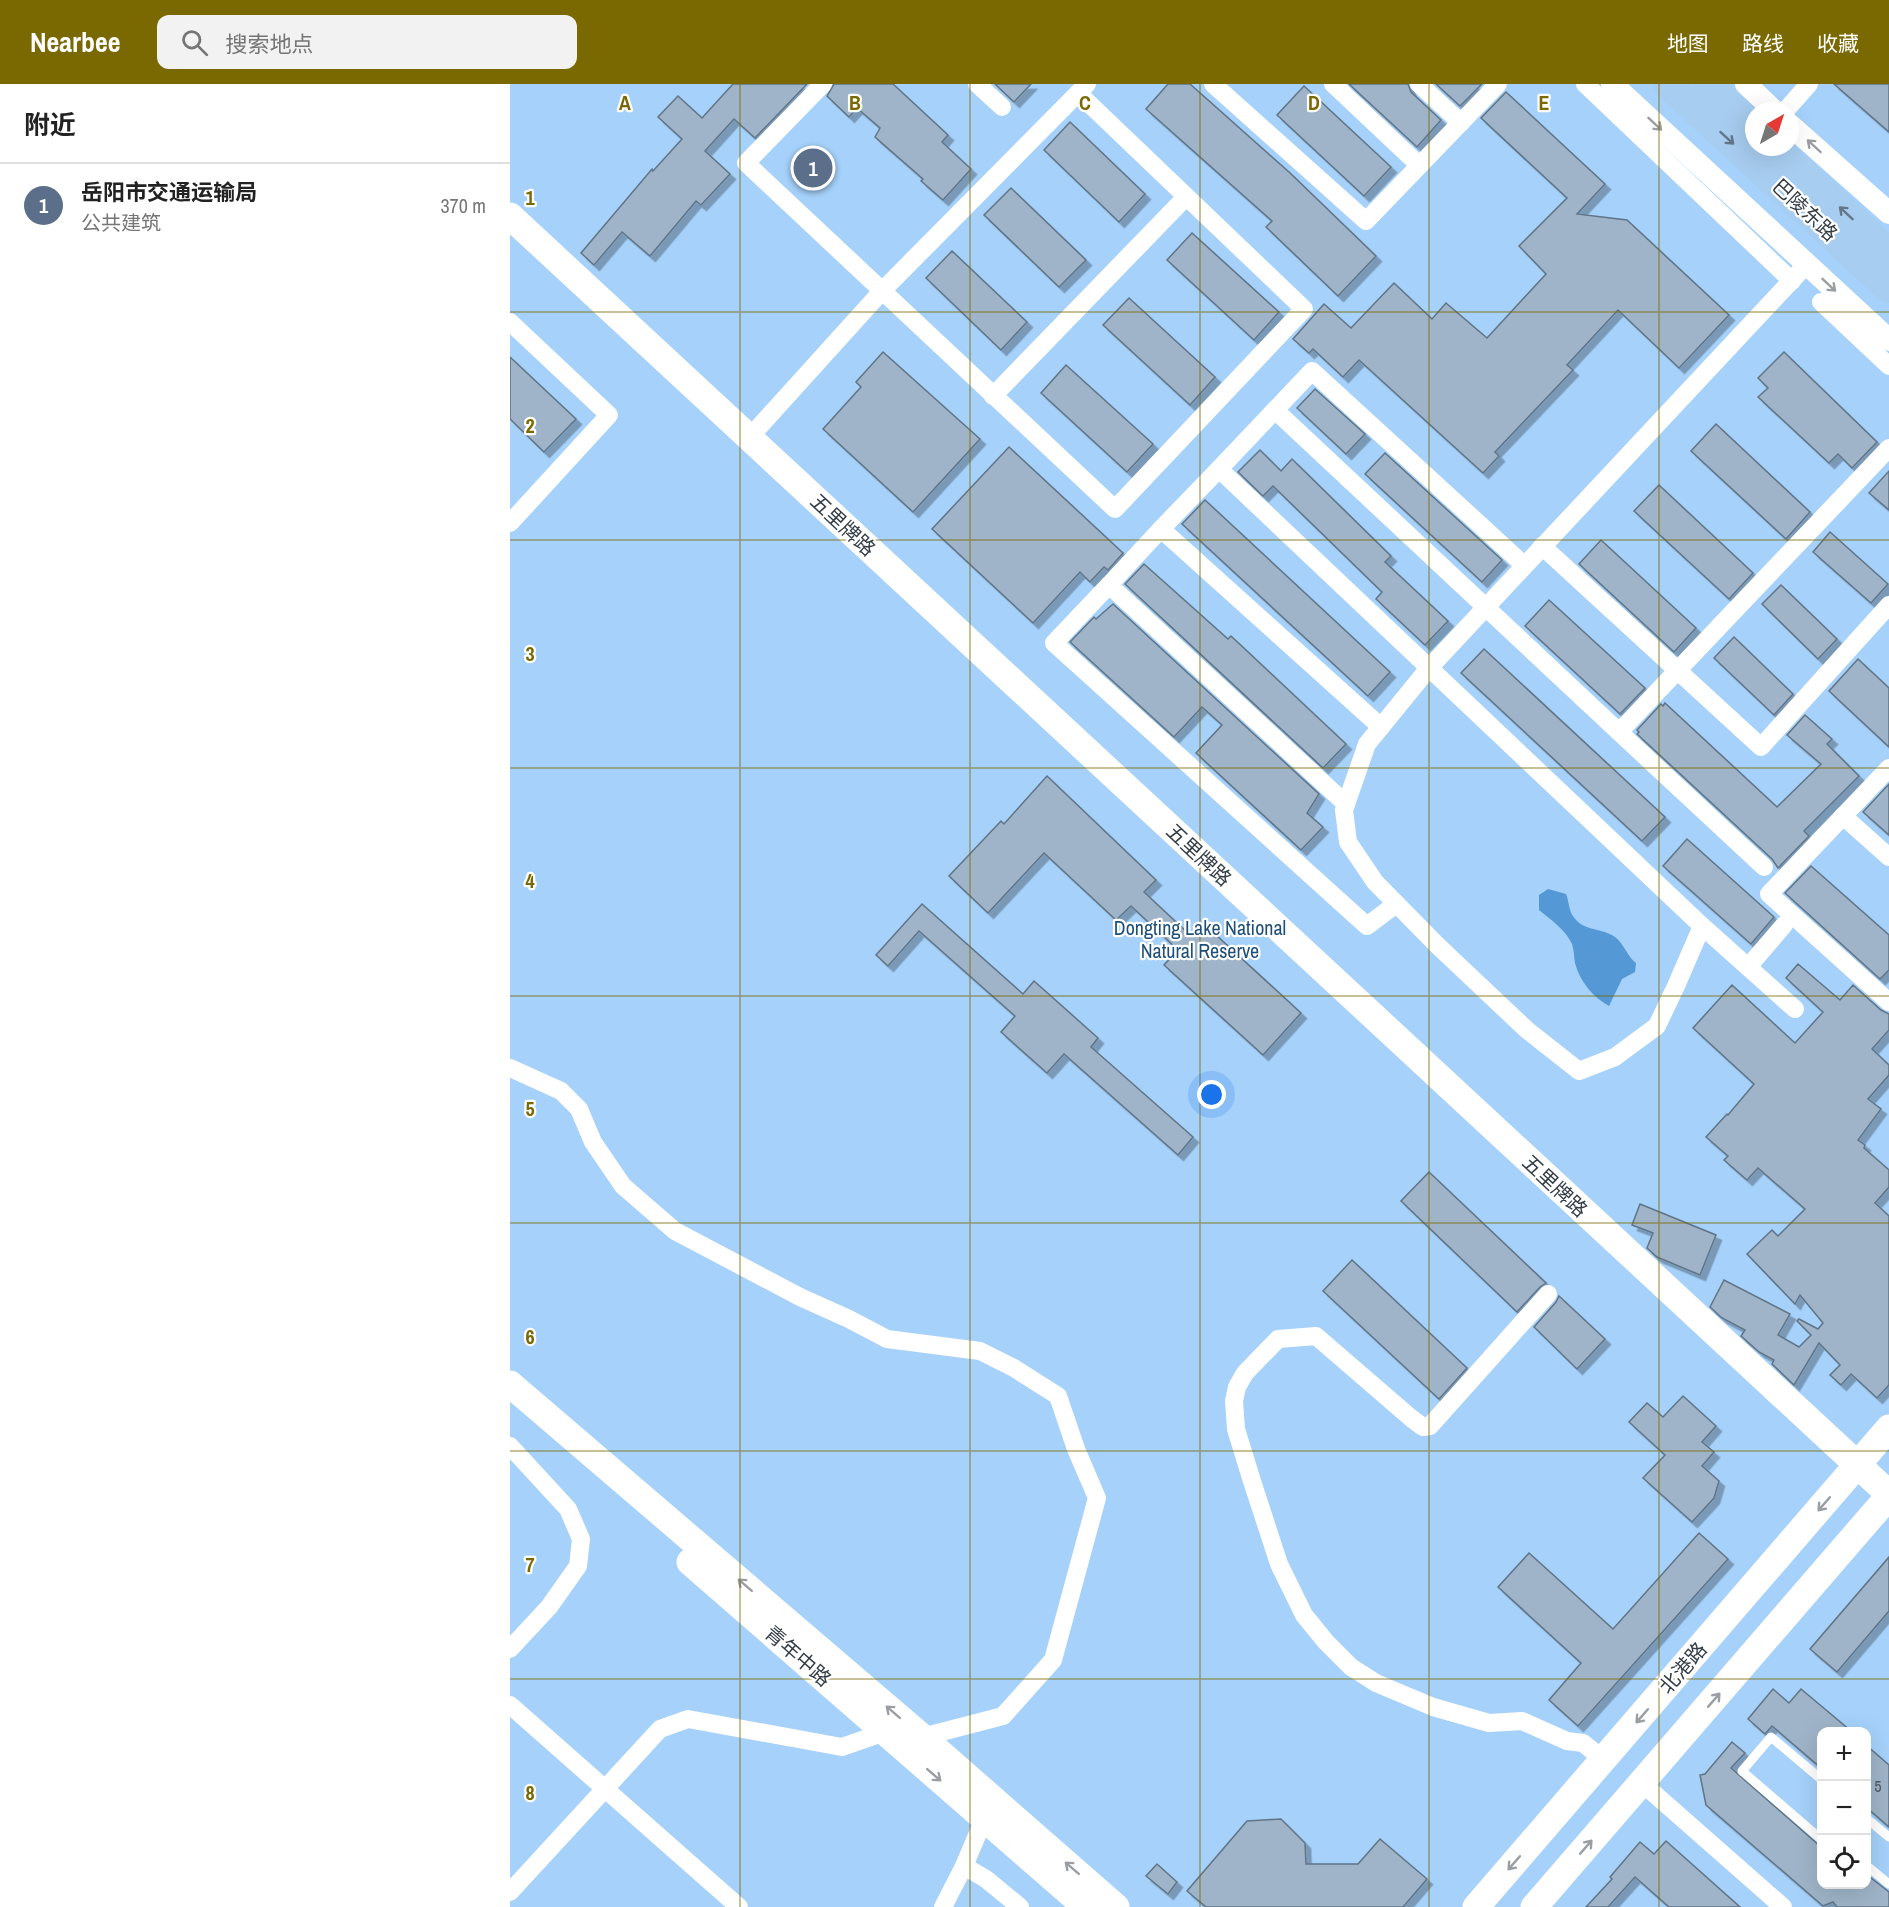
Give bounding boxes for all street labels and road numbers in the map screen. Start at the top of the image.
street label: 巴陵东路 [1767,172,1844,247]
street label: 五里牌路 [805,487,882,562]
street label: 五里牌路 [1161,817,1238,892]
street label: 五里牌路 [1517,1148,1594,1223]
street label: 青年中路 [759,1619,837,1692]
street label: 北港路 [1653,1636,1712,1699]

